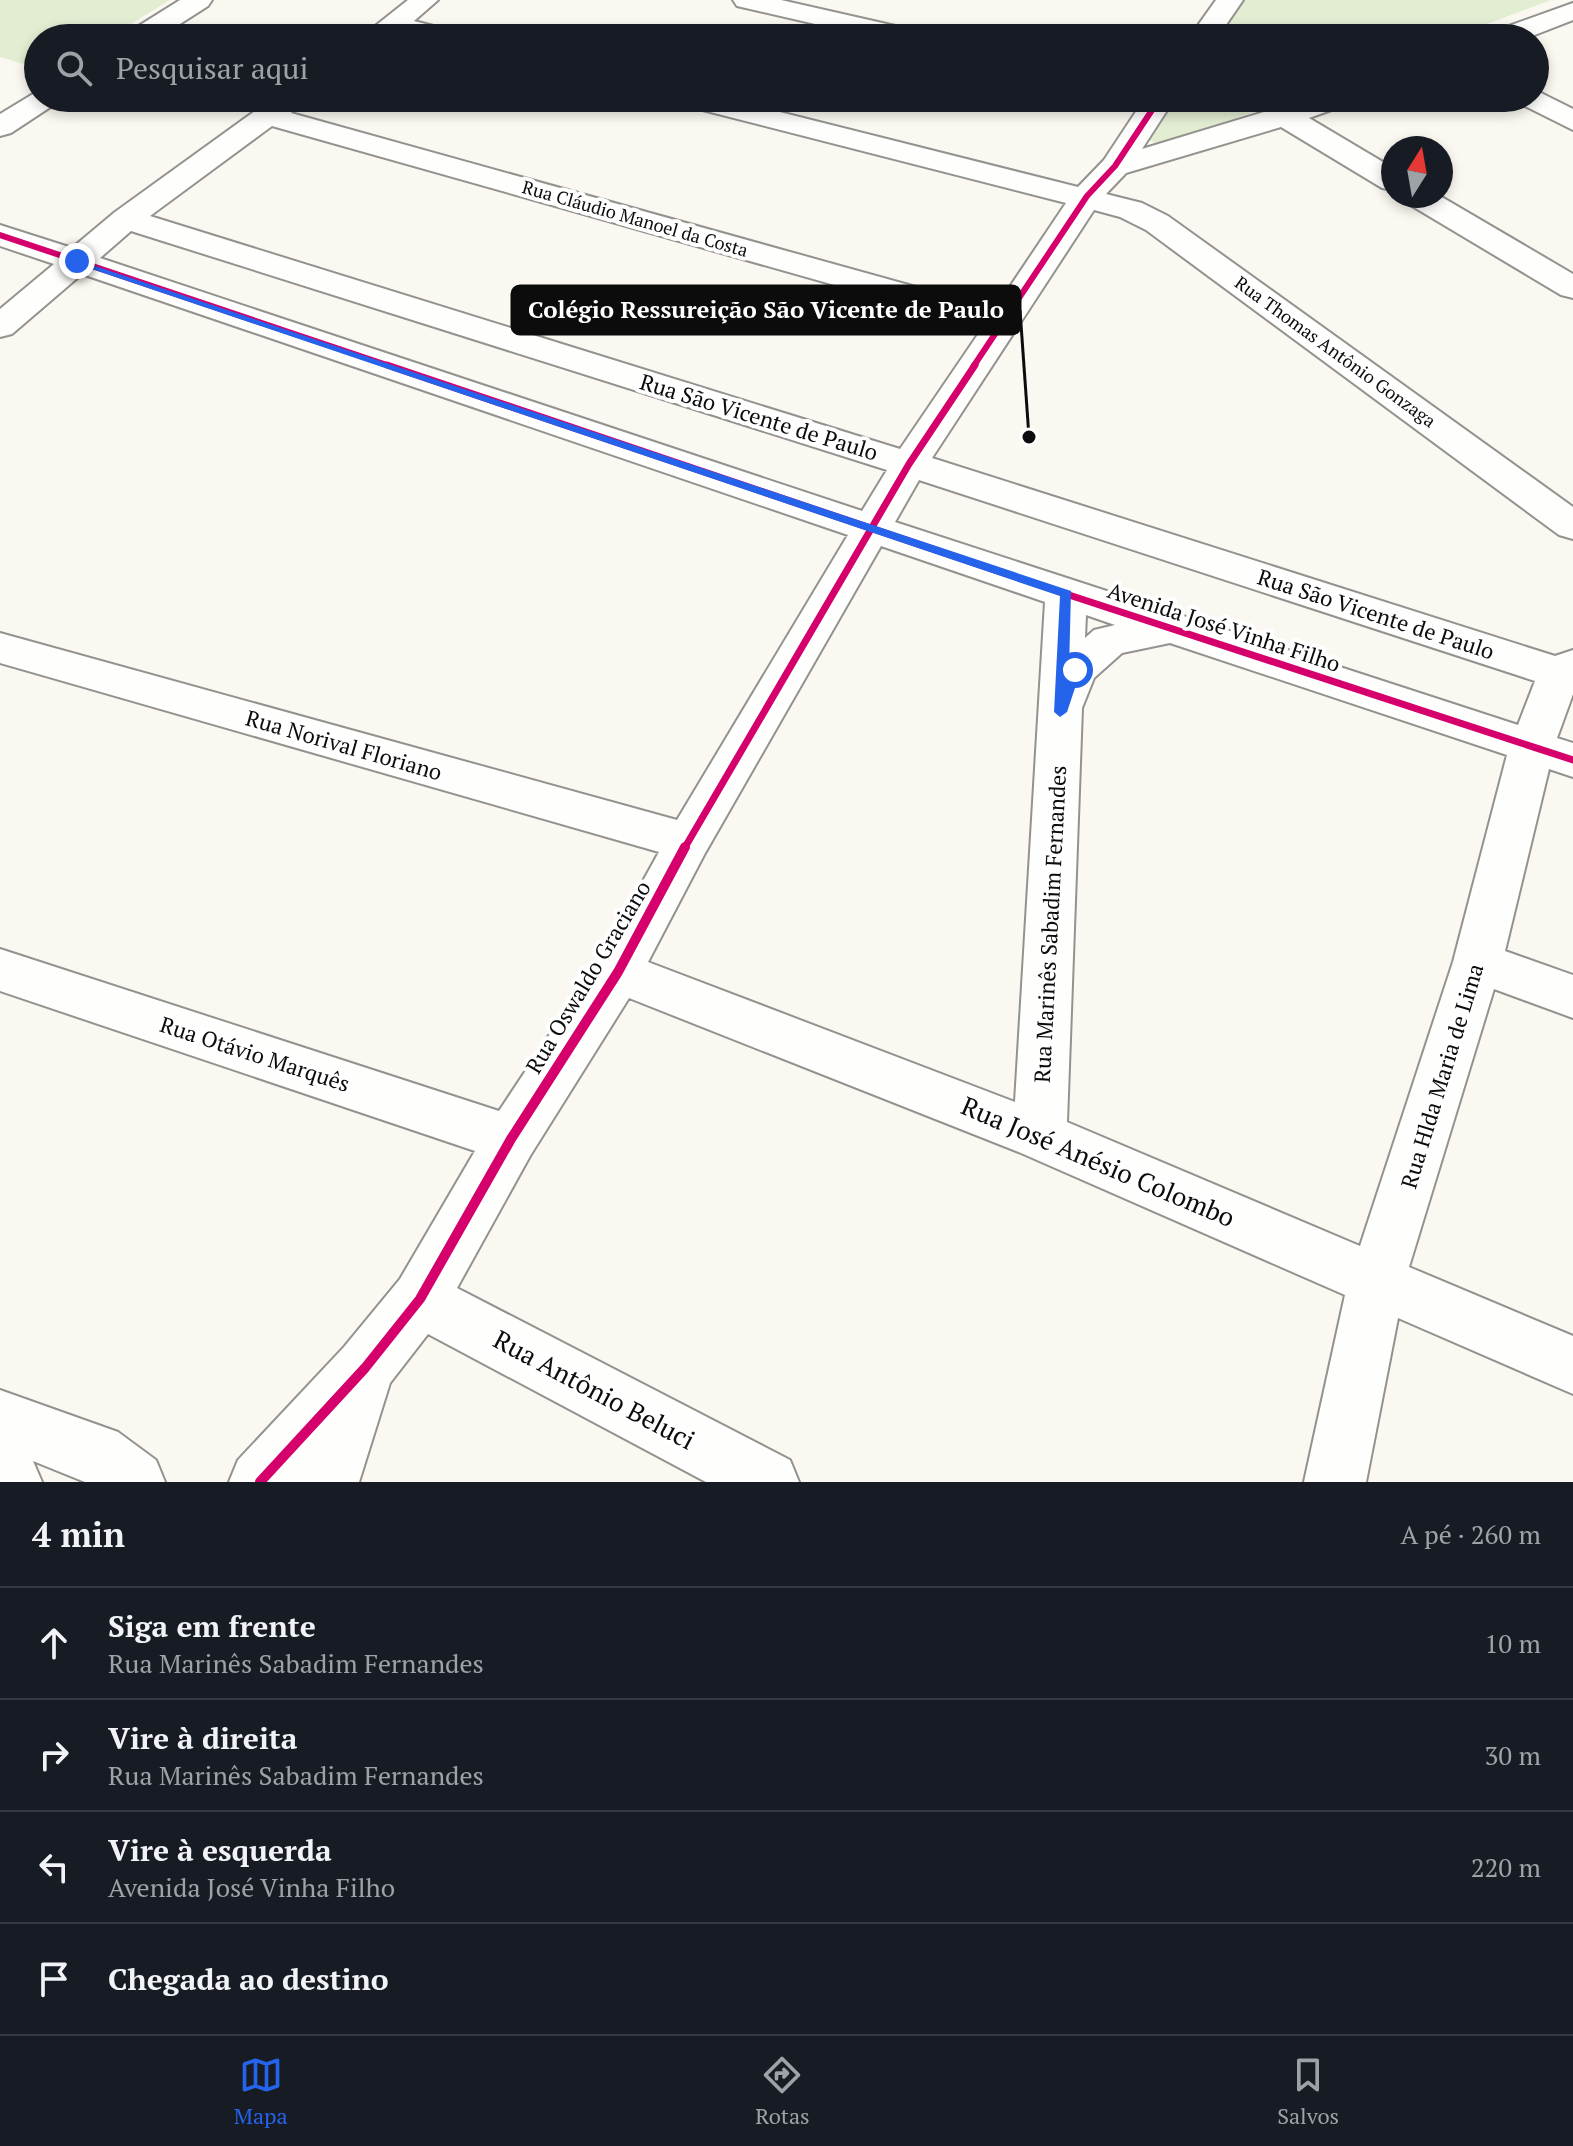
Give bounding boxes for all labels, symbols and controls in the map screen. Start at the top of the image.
search box [24,24,1549,112]
icon: search [52,46,96,90]
text: Pesquisar aqui [116,48,309,88]
north arrow [1381,136,1453,208]
street label: Rua Cláudio Manoel da Costa [520,174,751,262]
route end [59,243,95,279]
street label: Rua Thomas Antônio Gonzaga [1230,270,1441,432]
callout: Colégio Ressureição São Vicente de Paulo [512,286,1020,334]
text: Colégio Ressureição São Vicente de Paulo [528,293,1004,325]
street label: Rua São Vicente de Paulo [637,366,882,467]
street label: Rua São Vicente de Paulo [1254,562,1498,666]
street label: Avenida José Vinha Filho [1104,575,1344,678]
route start [1057,652,1093,688]
street label: Rua Norival Floriano [243,703,446,786]
street label: Rua Marinês Sabadim Fernandes [1027,764,1072,1084]
street label: Rua Oswaldo Graciano [518,875,657,1079]
street label: Rua Hlda Maria de Lima [1394,960,1490,1192]
street label: Rua Otávio Marquês [157,1009,354,1098]
street label: Rua José Anésio Colombo [956,1088,1240,1234]
street label: Rua Antônio Beluci [488,1322,701,1457]
text: 4 min [32,1512,125,1557]
text: A pé · 260 m [1400,1517,1541,1551]
text: Siga em frente [108,1606,316,1646]
icon: ahead [32,1621,76,1665]
text: 10 m [1485,1626,1541,1660]
text: Rua Marinês Sabadim Fernandes [108,1646,484,1680]
text: Vire à direita [108,1718,298,1758]
icon: right [32,1733,76,1777]
text: 30 m [1485,1738,1541,1772]
text: Rua Marinês Sabadim Fernandes [108,1758,484,1792]
text: Vire à esquerda [108,1830,332,1870]
icon: left [32,1845,76,1889]
text: 220 m [1471,1850,1541,1884]
text: Avenida José Vinha Filho [108,1870,395,1904]
icon: arrive [32,1957,76,2001]
text: Chegada ao destino [108,1959,389,1999]
tab: Mapa [234,2053,288,2130]
tab: Rotas [755,2053,810,2130]
tab: Salvos [1277,2053,1339,2130]

